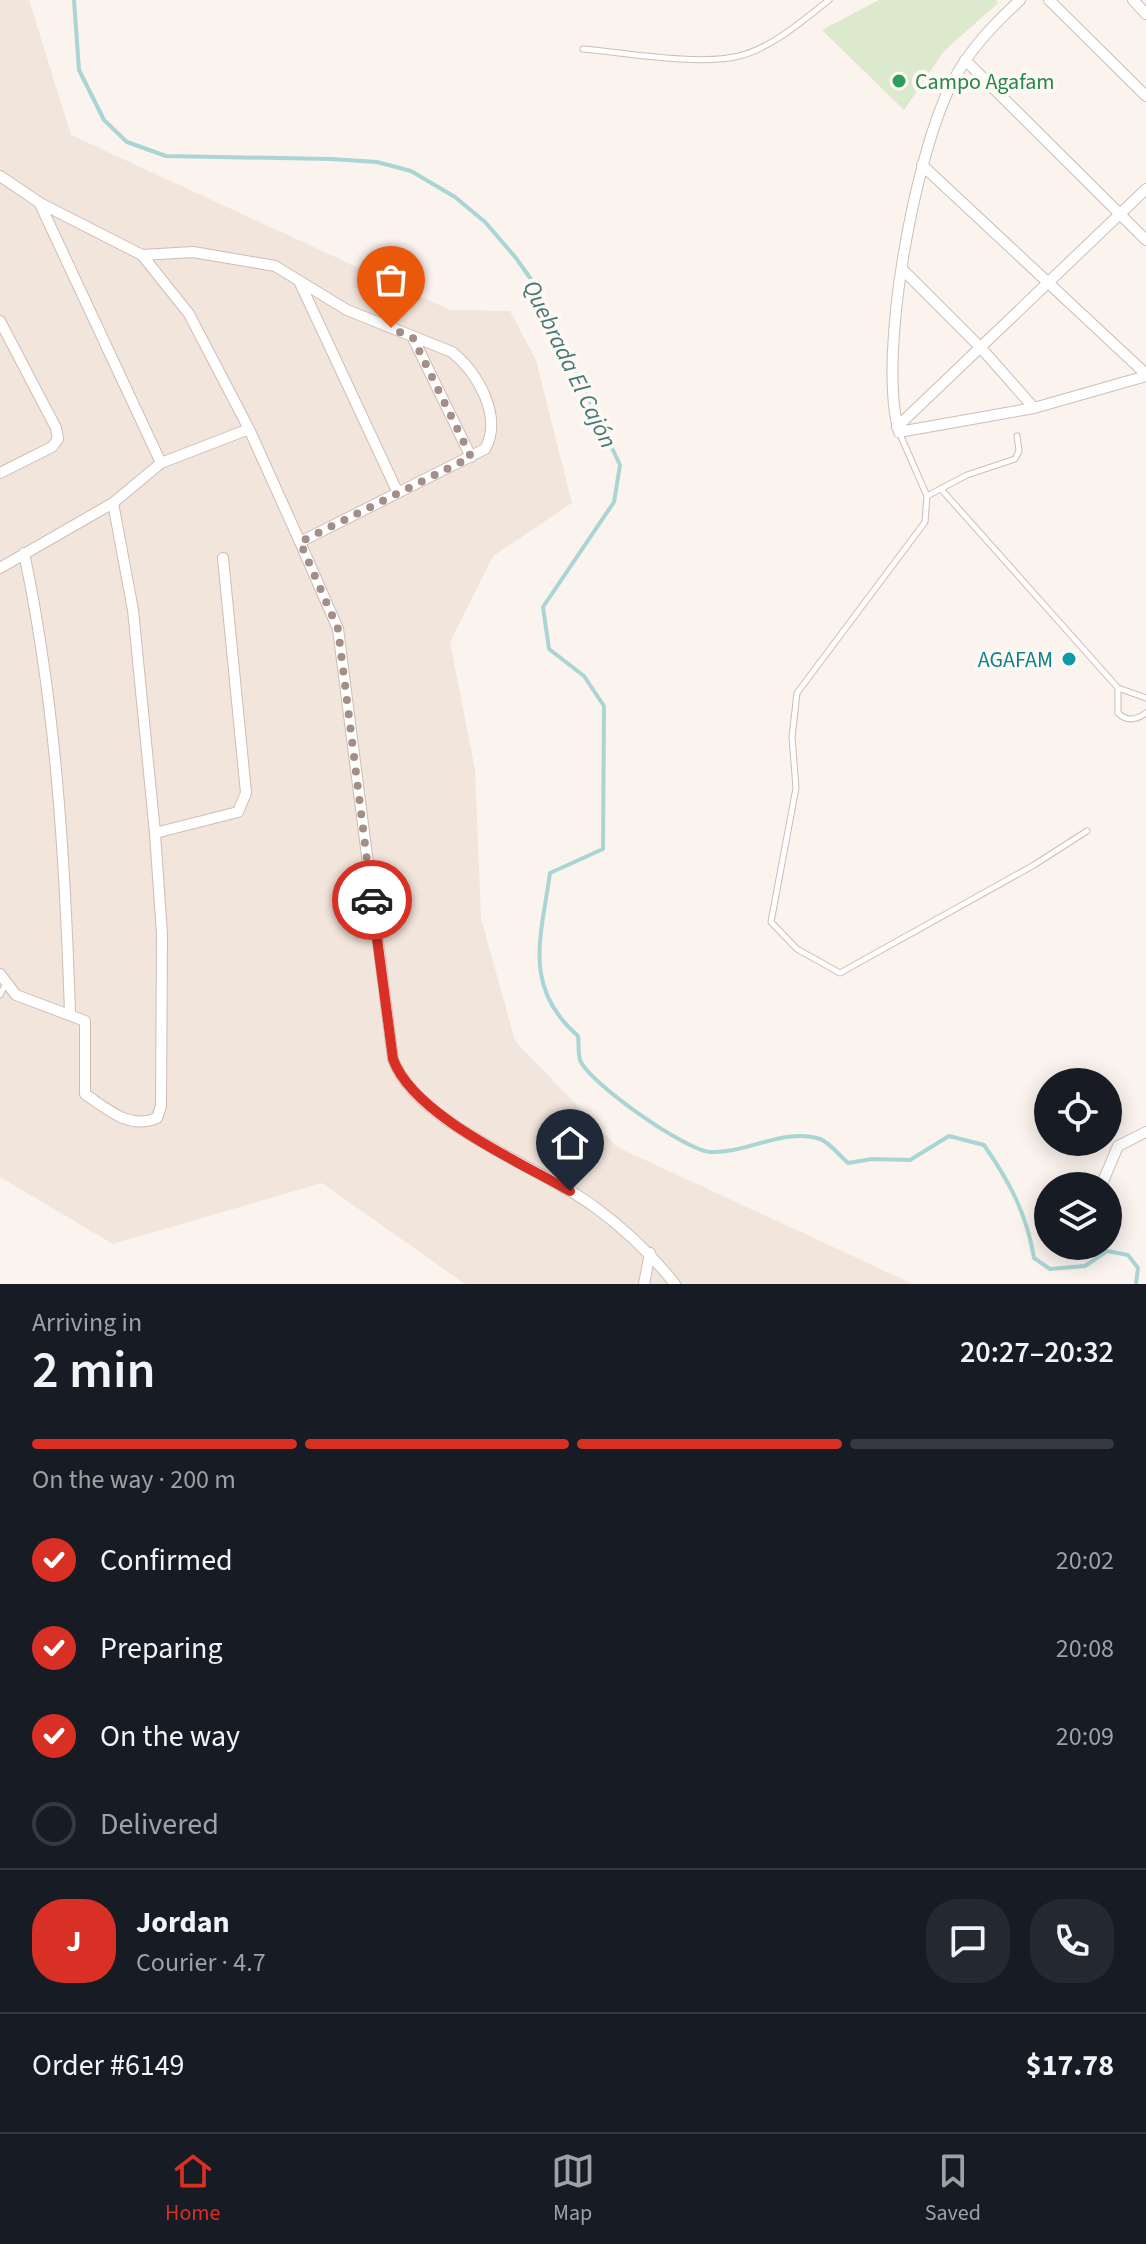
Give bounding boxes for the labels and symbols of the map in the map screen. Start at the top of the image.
place label: Campo Agafam [915,66,1055,98]
marker: Campo Agafam [890,72,908,90]
pin [357,246,425,328]
water label: Quebrada El Cajón [514,274,625,454]
place label: AGAFAM [978,644,1053,676]
marker: AGAFAM [1060,650,1078,668]
courier [332,860,412,940]
pin [536,1109,604,1191]

